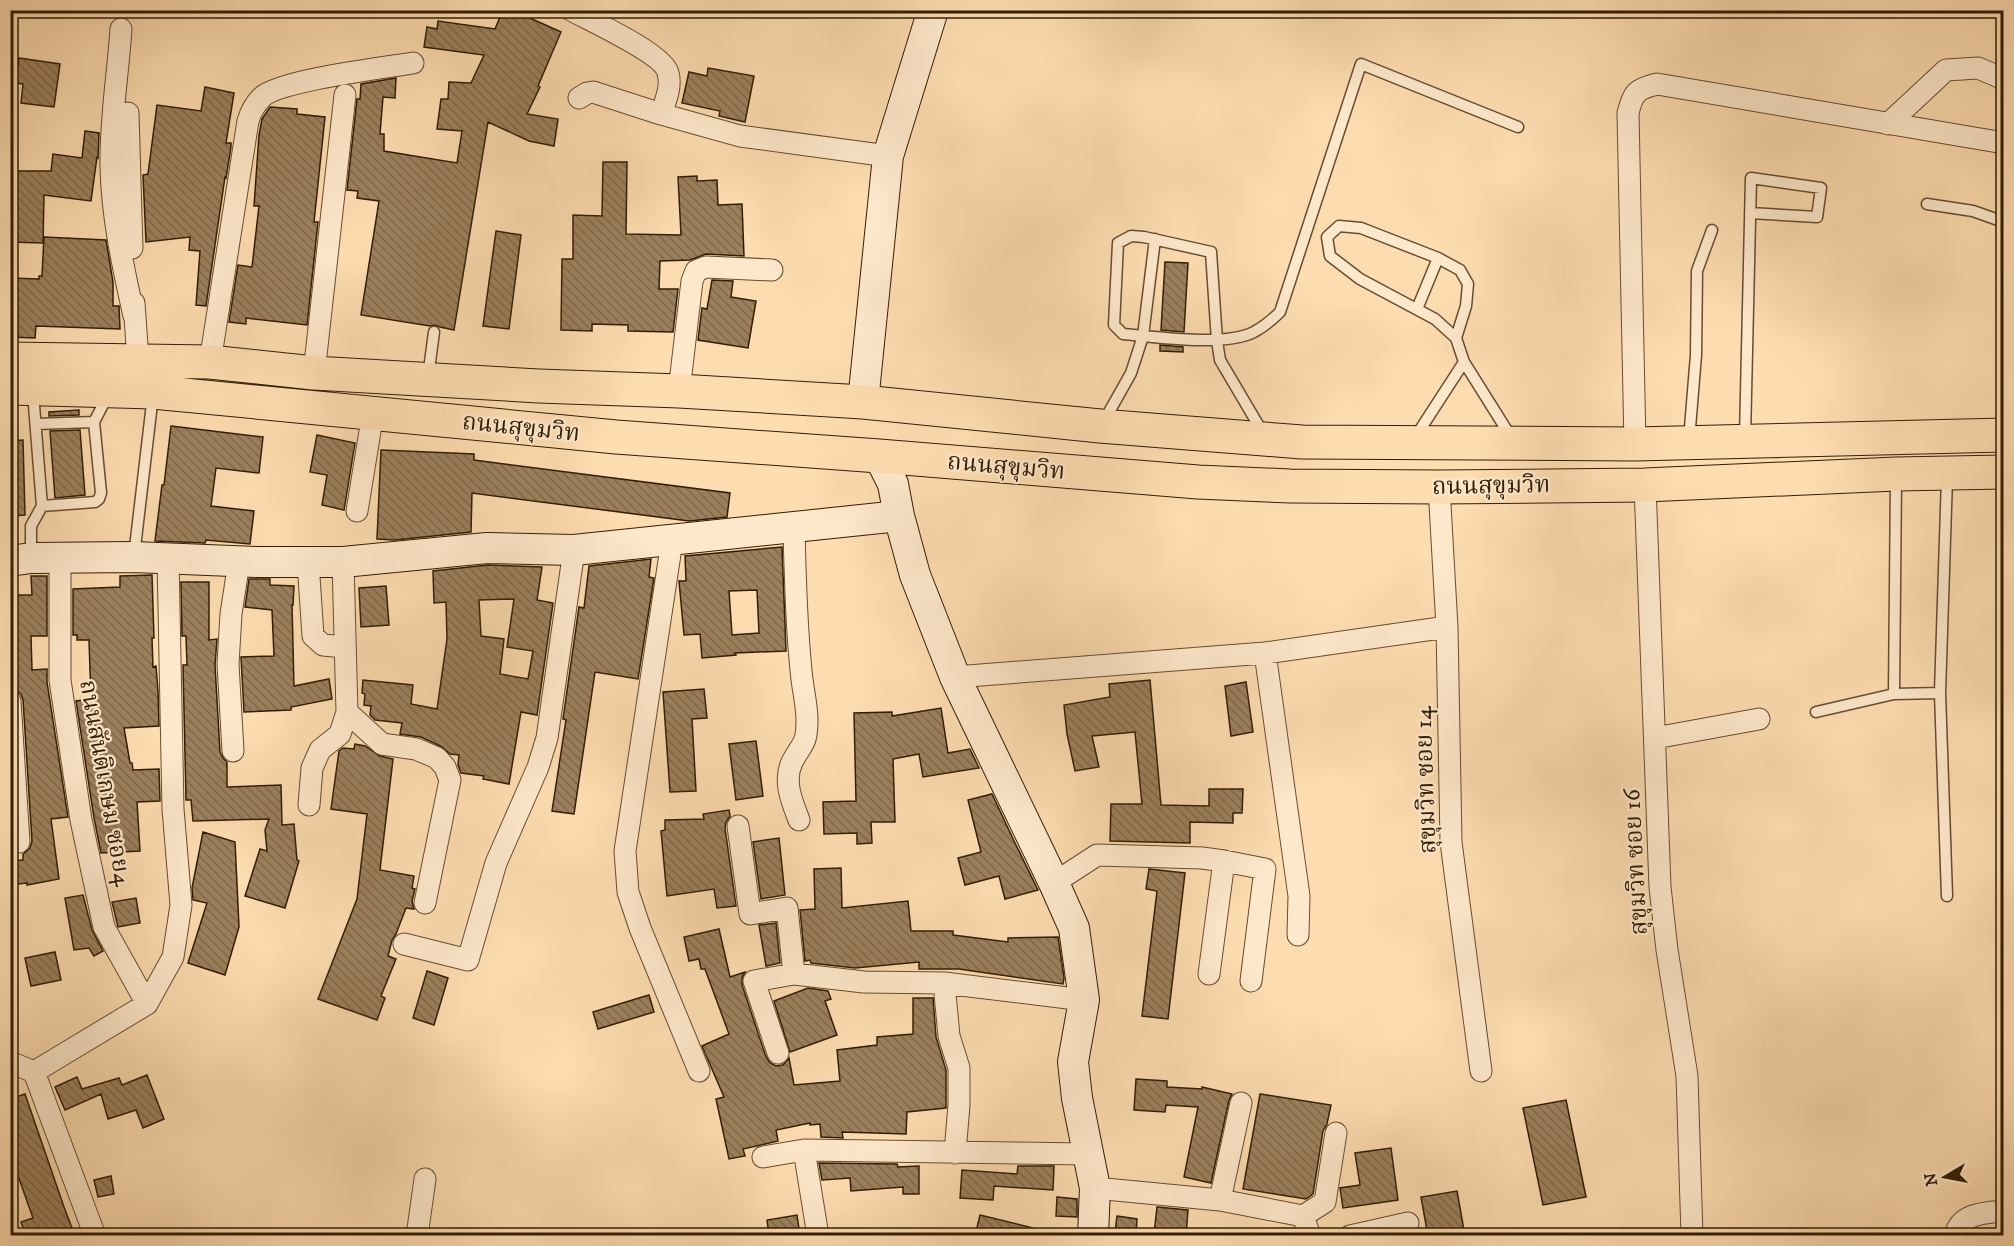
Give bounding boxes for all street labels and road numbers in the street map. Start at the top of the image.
street label: ถนนสุขุมวิท [461,407,581,449]
street label: ถนนสุขุมวิท [946,447,1066,487]
street label: ถนนสุขุมวิท [1432,470,1550,502]
street label: ถนนสันติเกษม ซอย4 [72,677,138,890]
street label: สุขุมวิท ซอย 14 [1408,704,1444,854]
street label: สุขุมวิท ซอย 16 [1617,787,1655,936]

